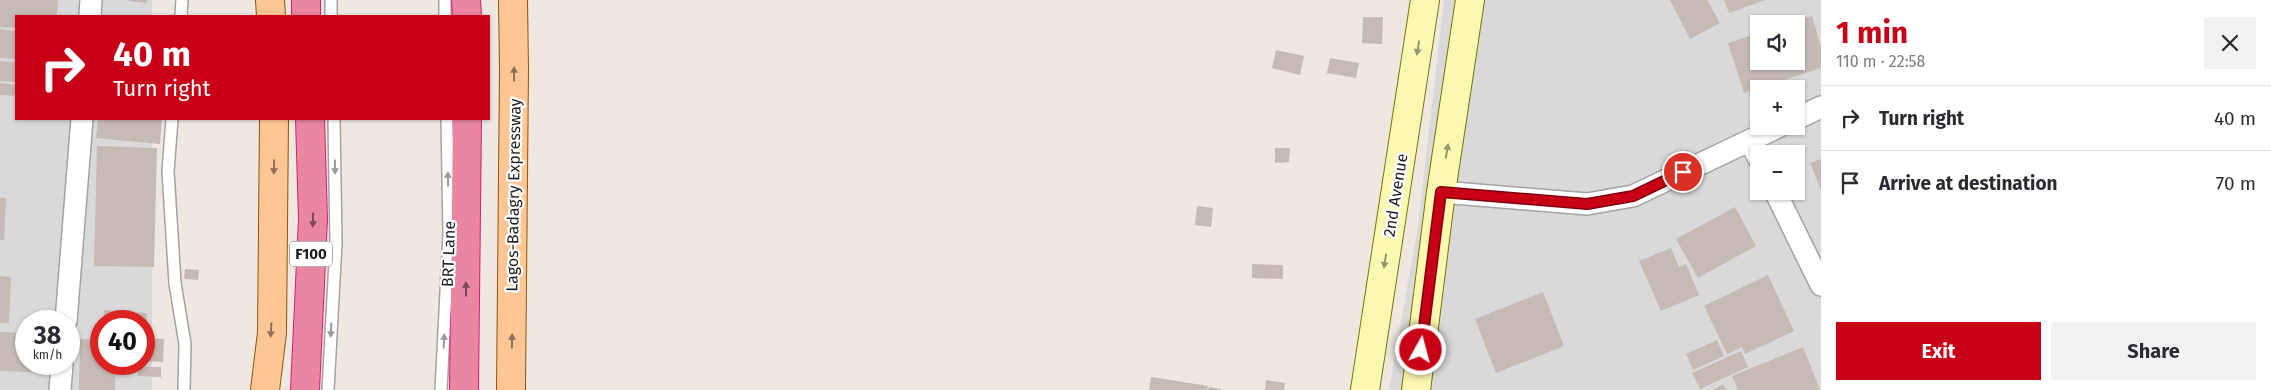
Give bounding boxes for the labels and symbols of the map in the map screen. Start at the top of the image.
one-way arrow [1413,41,1421,57]
one-way arrow [510,66,518,82]
street label: Lagos-Badagry Expressway [502,98,525,292]
one-way arrow [1444,142,1452,158]
pin [1662,151,1704,193]
street label: 2nd Avenue [1380,152,1411,238]
one-way arrow [270,160,278,176]
one-way arrow [331,160,339,176]
one-way arrow [444,171,452,187]
one-way arrow [309,212,317,228]
street label: BRT Lane [438,221,459,287]
road number: F100 [290,242,332,266]
one-way arrow [1380,253,1388,269]
one-way arrow [462,281,470,297]
speed limit sign: 40 [90,310,155,375]
one-way arrow [267,322,275,338]
one-way arrow [327,322,335,338]
position arrow [1394,323,1446,375]
one-way arrow [440,333,448,349]
one-way arrow [508,333,516,349]

